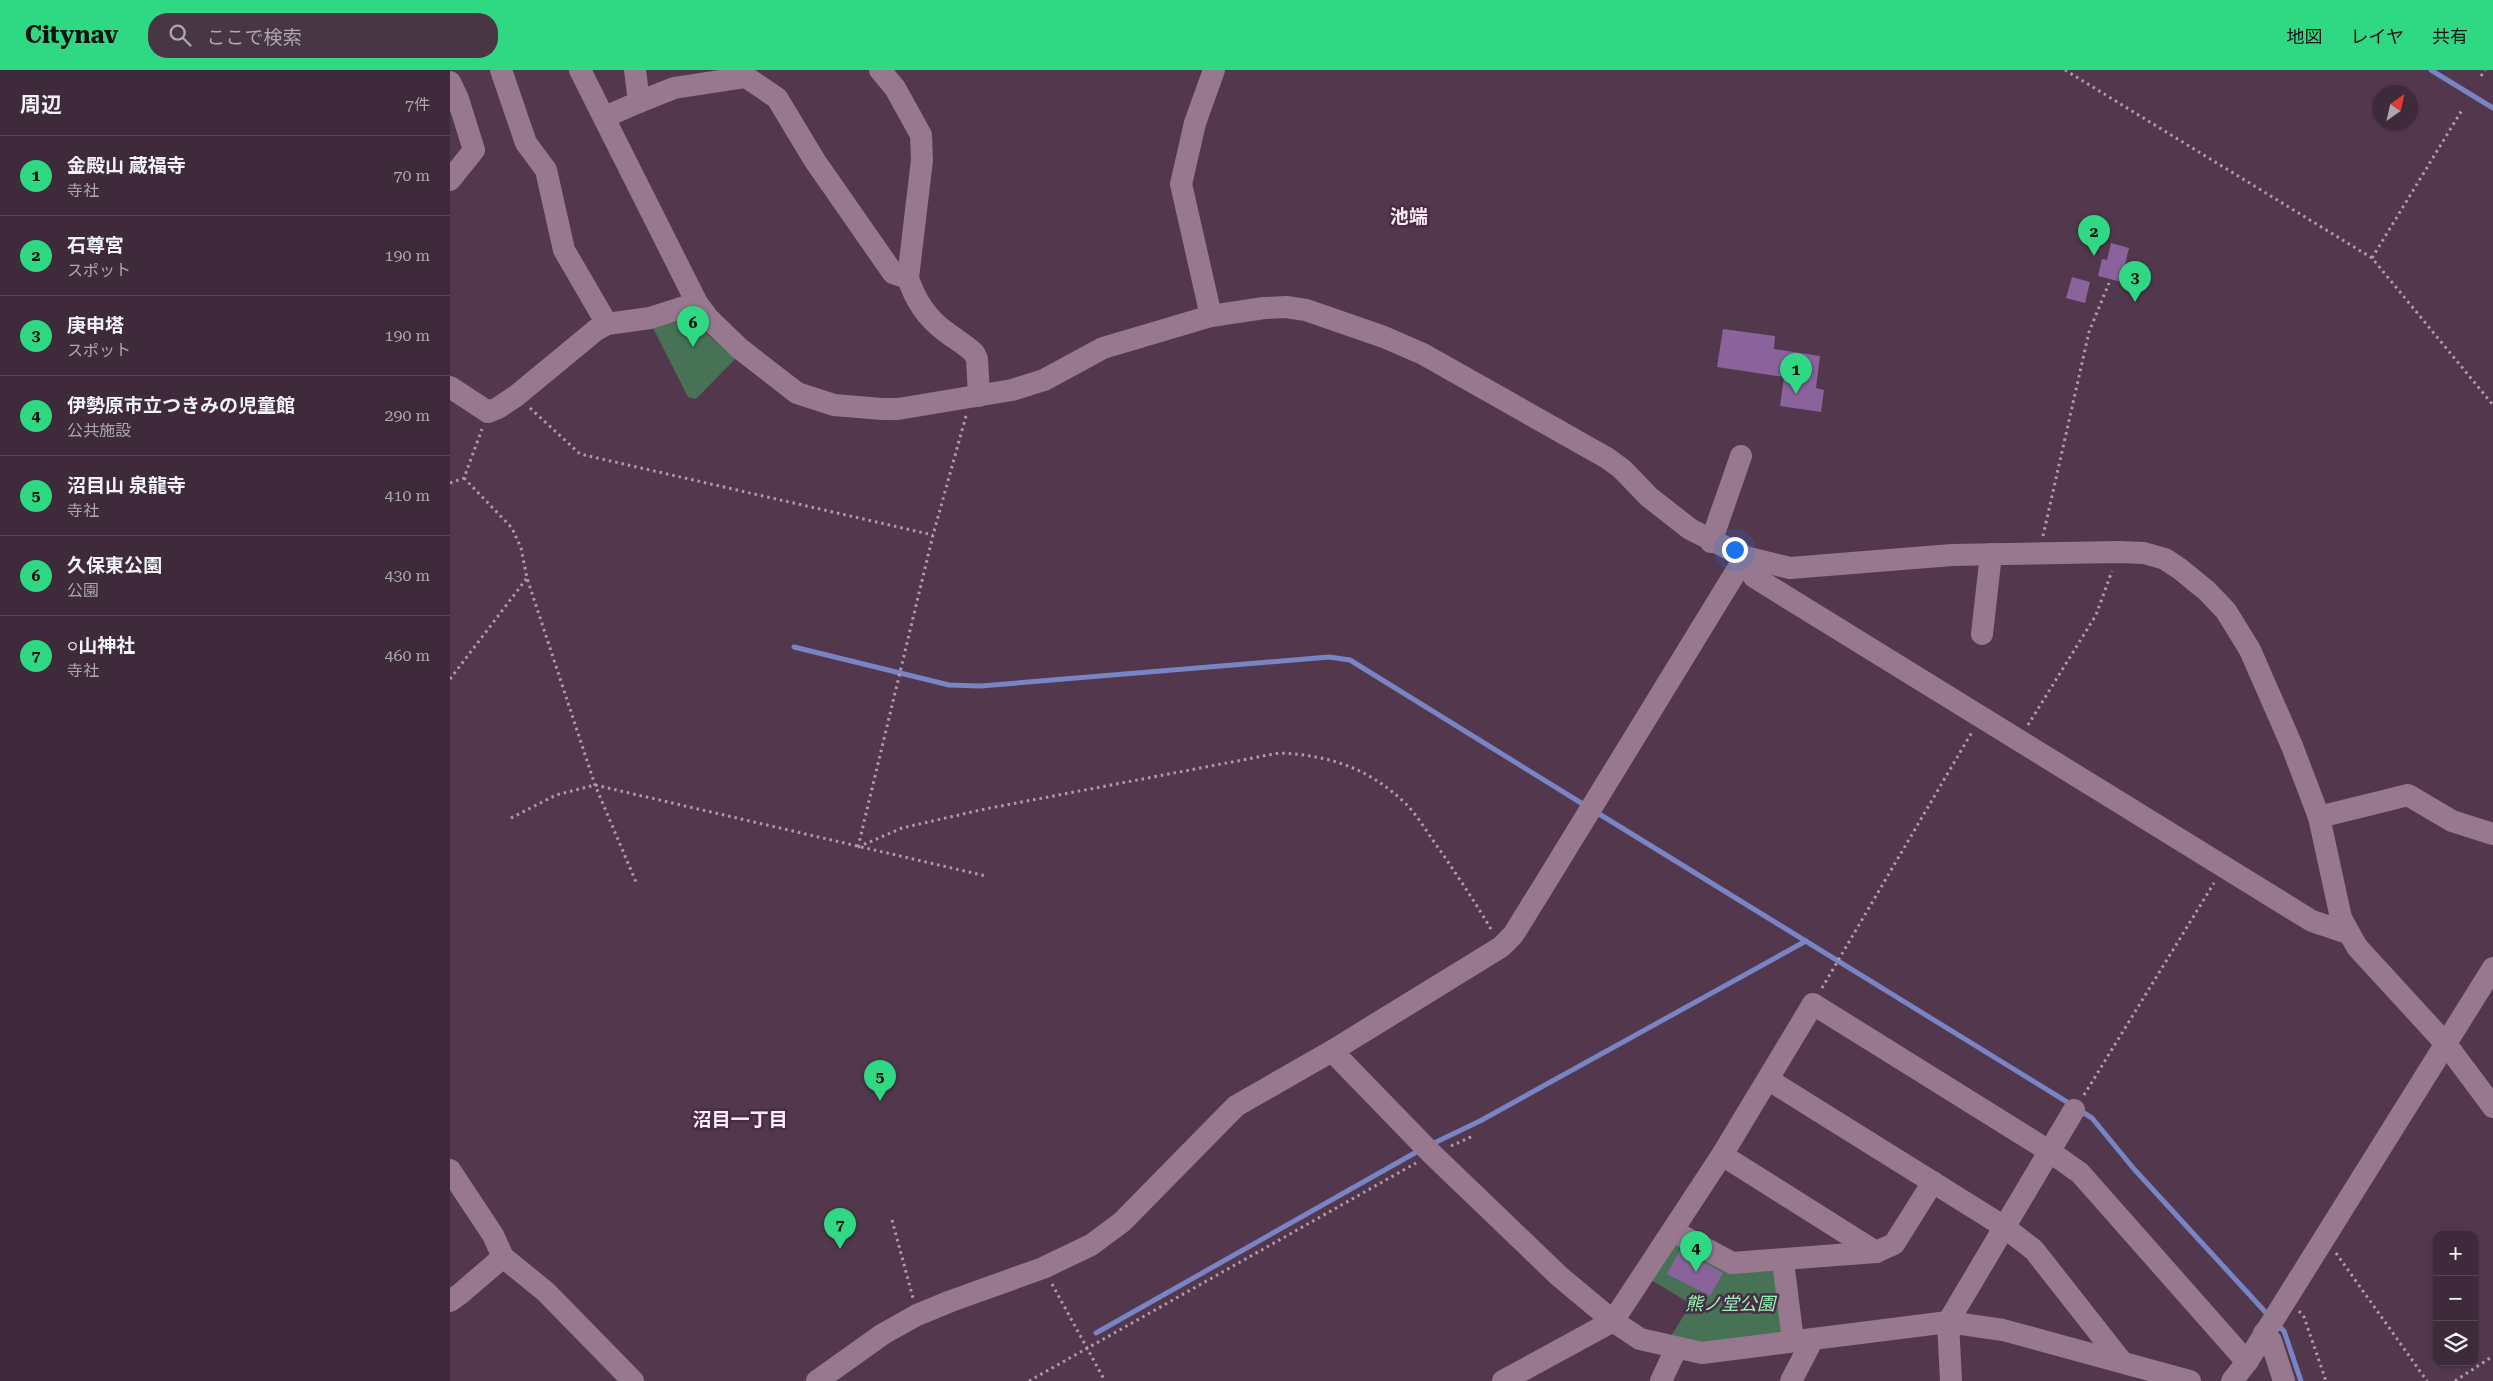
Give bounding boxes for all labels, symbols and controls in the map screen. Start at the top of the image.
search box [148,13,498,58]
text: Citynav [25,21,118,49]
icon: search [166,21,194,49]
text: ここで検索 [206,26,301,49]
text: 地図 [2287,26,2323,47]
text: レイヤ [2351,26,2404,47]
text: 共有 [2432,26,2468,47]
north arrow [2373,85,2418,130]
text: 周辺 [20,93,62,117]
text: 7件 [405,95,430,114]
text: 金殿山 蔵福寺 [67,154,186,177]
text: 1 [32,166,40,185]
text: 70 m [393,166,430,185]
text: 寺社 [67,181,99,200]
district label: 池端 [1390,205,1428,228]
pin: 2 [2078,215,2110,256]
text: 石尊宮 [67,234,124,257]
text: 2 [32,246,40,265]
text: 190 m [384,246,430,265]
text: スポット [67,261,131,280]
pin: 3 [2119,261,2151,302]
pin: 6 [677,306,709,347]
text: 庚申塔 [67,314,124,337]
text: 3 [32,326,40,345]
text: 190 m [384,326,430,345]
text: スポット [67,341,131,360]
pin: 1 [1780,353,1812,394]
text: 伊勢原市立つきみの児童館 [67,394,295,417]
text: 4 [32,406,40,425]
text: 290 m [384,406,430,425]
text: 公共施設 [67,421,131,440]
text: 沼目山 泉龍寺 [67,474,186,497]
text: 5 [32,486,40,505]
text: 410 m [384,486,430,505]
text: 寺社 [67,501,99,520]
your location [1722,537,1748,563]
text: 久保東公園 [67,554,162,577]
text: 6 [32,566,40,585]
text: 430 m [384,566,430,585]
text: 公園 [67,581,99,600]
text: ○山神社 [67,634,135,657]
text: 7 [32,646,40,665]
text: 460 m [384,646,430,665]
text: 寺社 [67,661,99,680]
pin: 5 [864,1060,896,1101]
district label: 沼目一丁目 [692,1108,788,1131]
pin: 7 [824,1208,856,1249]
pin: 4 [1680,1231,1712,1272]
map controls [2433,1231,2478,1366]
button: + [2433,1231,2478,1276]
button: − [2433,1276,2478,1321]
park label: 熊ノ堂公園 [1685,1293,1778,1314]
button: layers [2433,1321,2478,1366]

